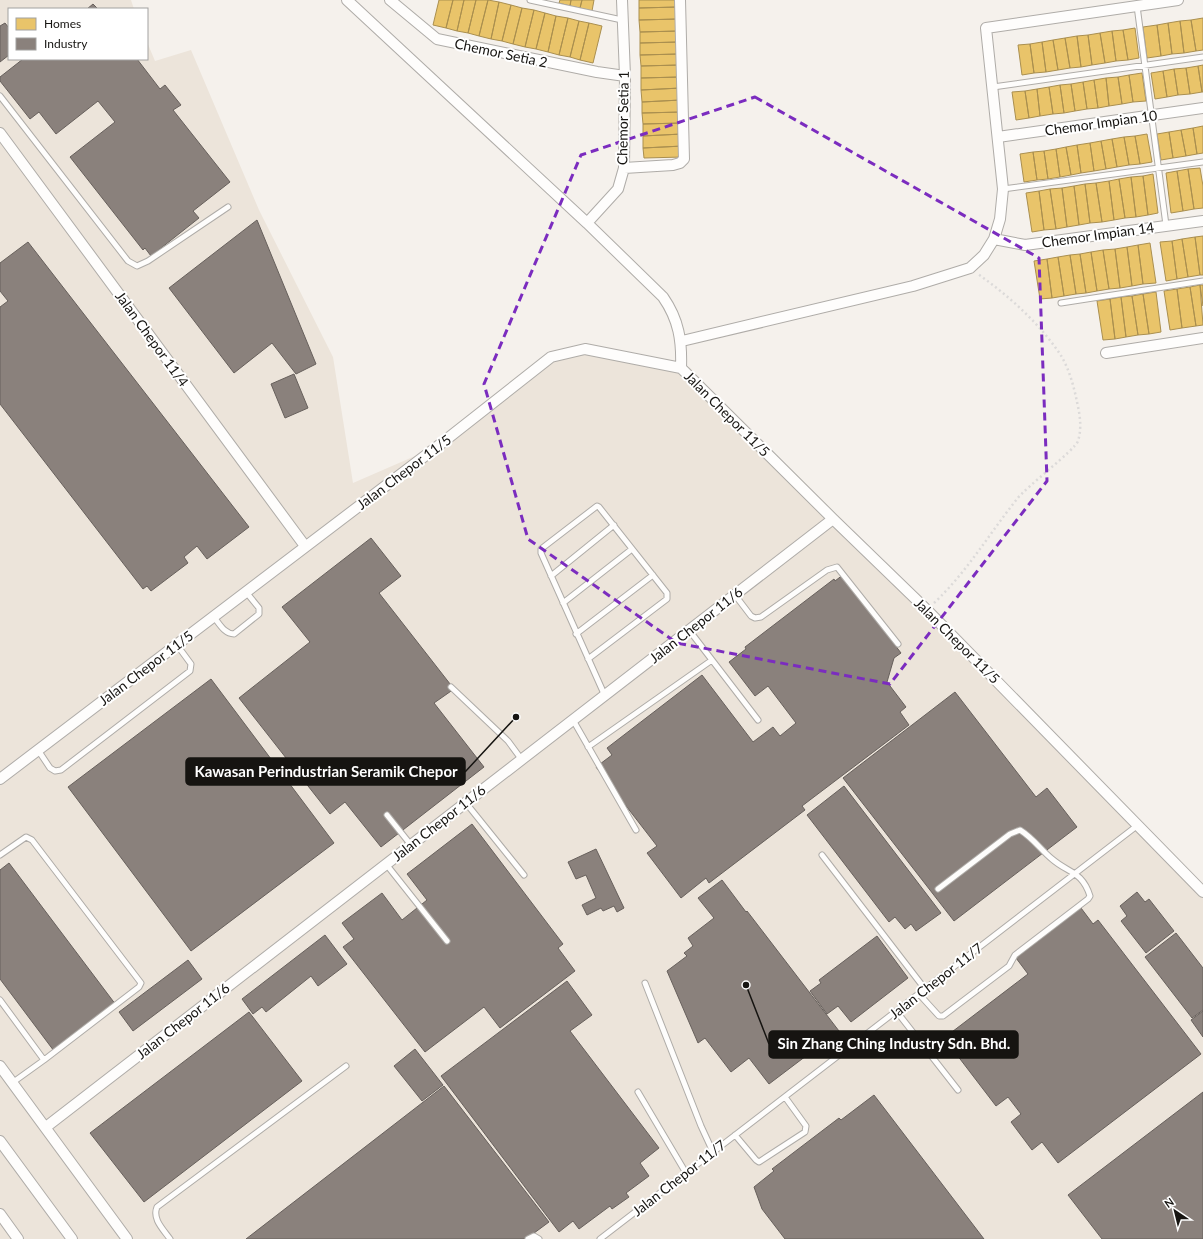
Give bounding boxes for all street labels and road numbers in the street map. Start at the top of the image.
street label: Chemor Setia 2 [453,34,549,71]
street label: Chemor Setia 1 [613,71,632,165]
street label: Chemor Impian 10 [1044,106,1158,139]
street label: Chemor Impian 14 [1041,218,1155,251]
street label: Jalan Chepor 11/4 [112,288,193,390]
street label: Jalan Chepor 11/5 [681,367,774,460]
street label: Jalan Chepor 11/5 [353,431,454,513]
street label: Jalan Chepor 11/6 [646,583,746,666]
street label: Jalan Chepor 11/5 [911,594,1004,687]
street label: Jalan Chepor 11/5 [95,627,196,709]
street label: Jalan Chepor 11/6 [389,781,489,864]
street label: Jalan Chepor 11/7 [886,939,986,1022]
street label: Jalan Chepor 11/6 [133,979,233,1062]
street label: Jalan Chepor 11/7 [629,1136,729,1219]

